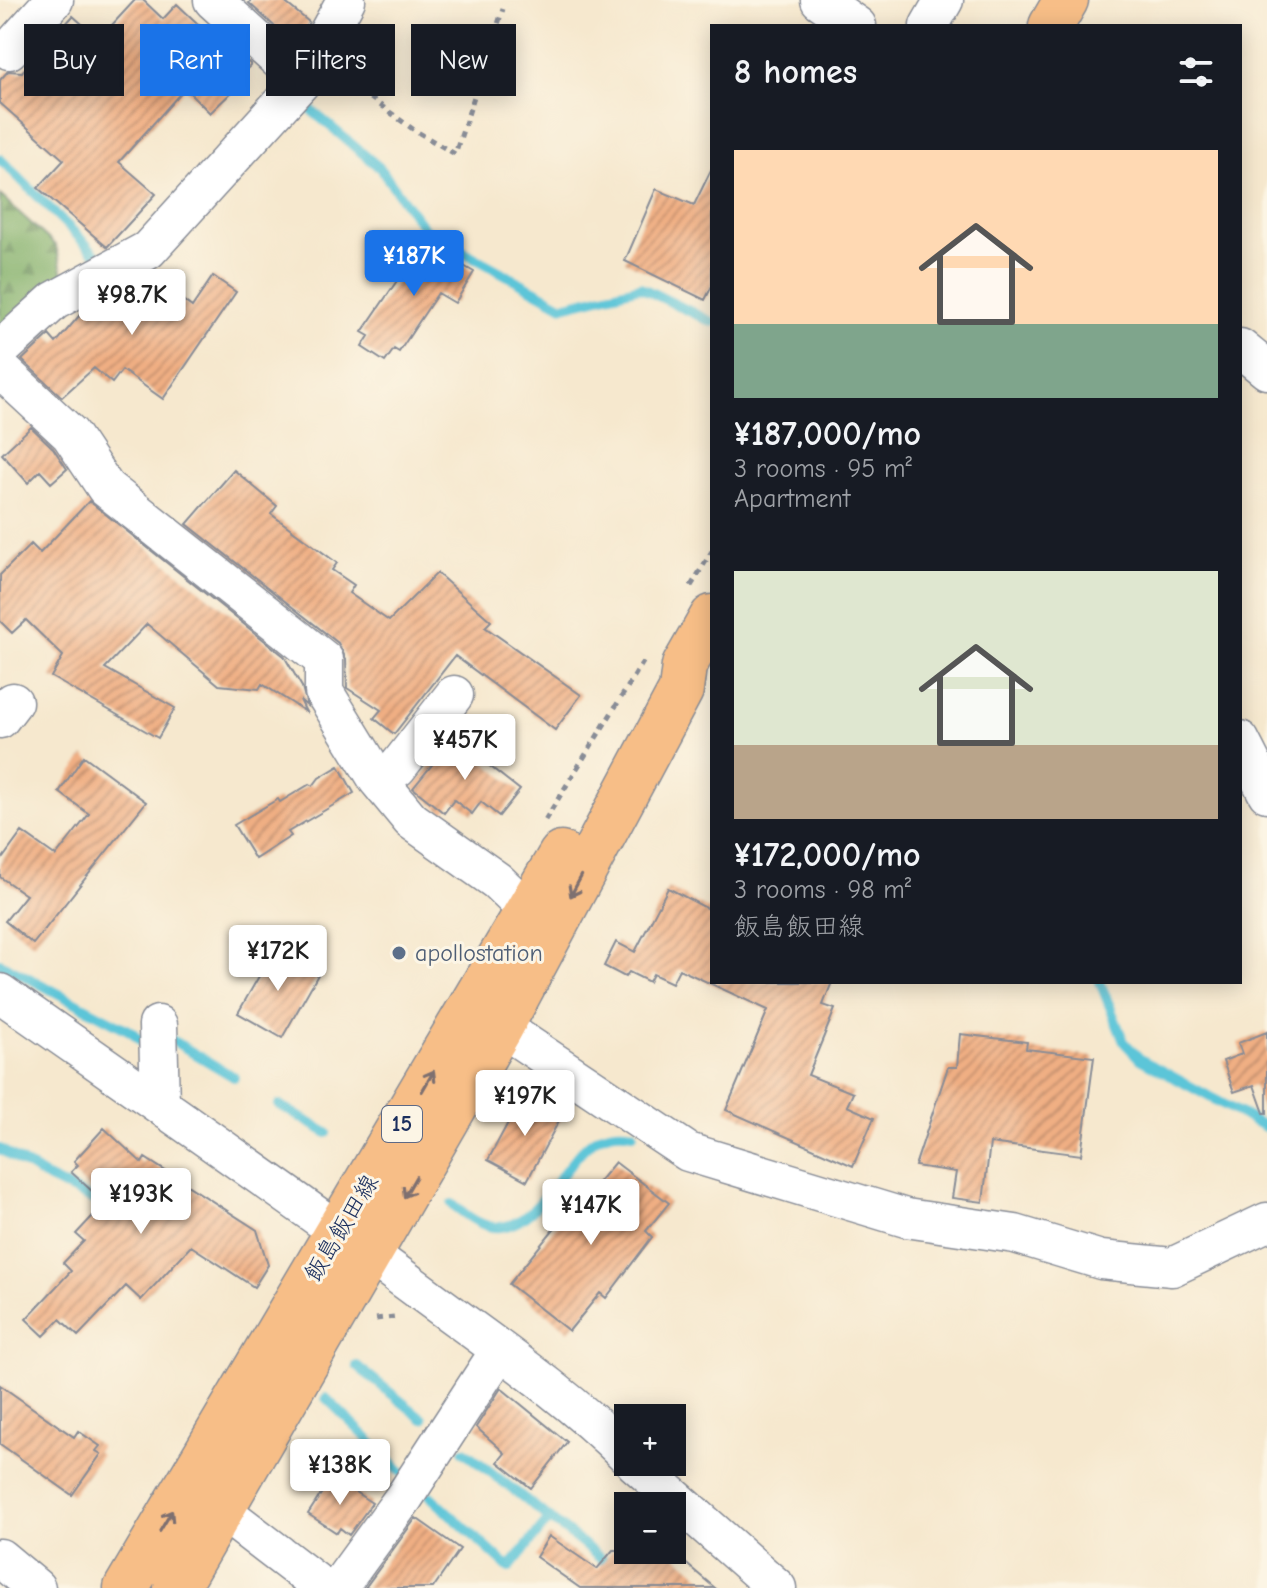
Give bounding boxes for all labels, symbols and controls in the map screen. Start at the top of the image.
chip: Buy [24,24,124,96]
chip: Rent [140,24,250,96]
chip: Filters [266,24,395,96]
chip: New [411,24,516,96]
icon: filters [1174,50,1218,94]
text: 8 homes [734,52,857,92]
icon: home [904,202,1048,346]
pin: ¥187K [358,230,470,298]
text: ¥187K [383,241,445,271]
pin: ¥98.7K [67,269,197,337]
text: ¥98.7K [97,280,167,310]
text: ¥187,000/mo [734,414,921,454]
text: 3 rooms · 95 m² [734,454,912,484]
text: Apartment [734,484,850,514]
icon: home [904,623,1048,767]
pin: ¥457K [409,714,521,782]
text: ¥457K [432,725,498,755]
text: ¥172,000/mo [734,835,921,875]
one-way arrow [568,873,584,897]
text: 3 rooms · 98 m² [734,875,911,905]
text: 飯島飯田線 [734,912,864,942]
pin: ¥172K [222,925,334,993]
text: ¥172K [247,936,309,966]
place label: apollostation [415,939,543,967]
marker: apollostation [390,944,408,962]
one-way arrow [420,1070,436,1093]
pin: ¥197K [469,1070,581,1138]
text: ¥197K [494,1081,556,1111]
road number: 15 [382,1106,422,1142]
pin: ¥193K [85,1168,197,1236]
street label: 飯島飯田線 [298,1169,384,1287]
one-way arrow [402,1175,418,1198]
text: ¥193K [109,1179,173,1209]
pin: ¥147K [535,1179,647,1247]
text: ¥147K [560,1190,622,1220]
map controls [614,1404,686,1564]
button: + [614,1404,686,1476]
pin: ¥138K [284,1439,396,1507]
text: ¥138K [308,1450,372,1480]
button: − [614,1492,686,1564]
one-way arrow [158,1510,174,1533]

